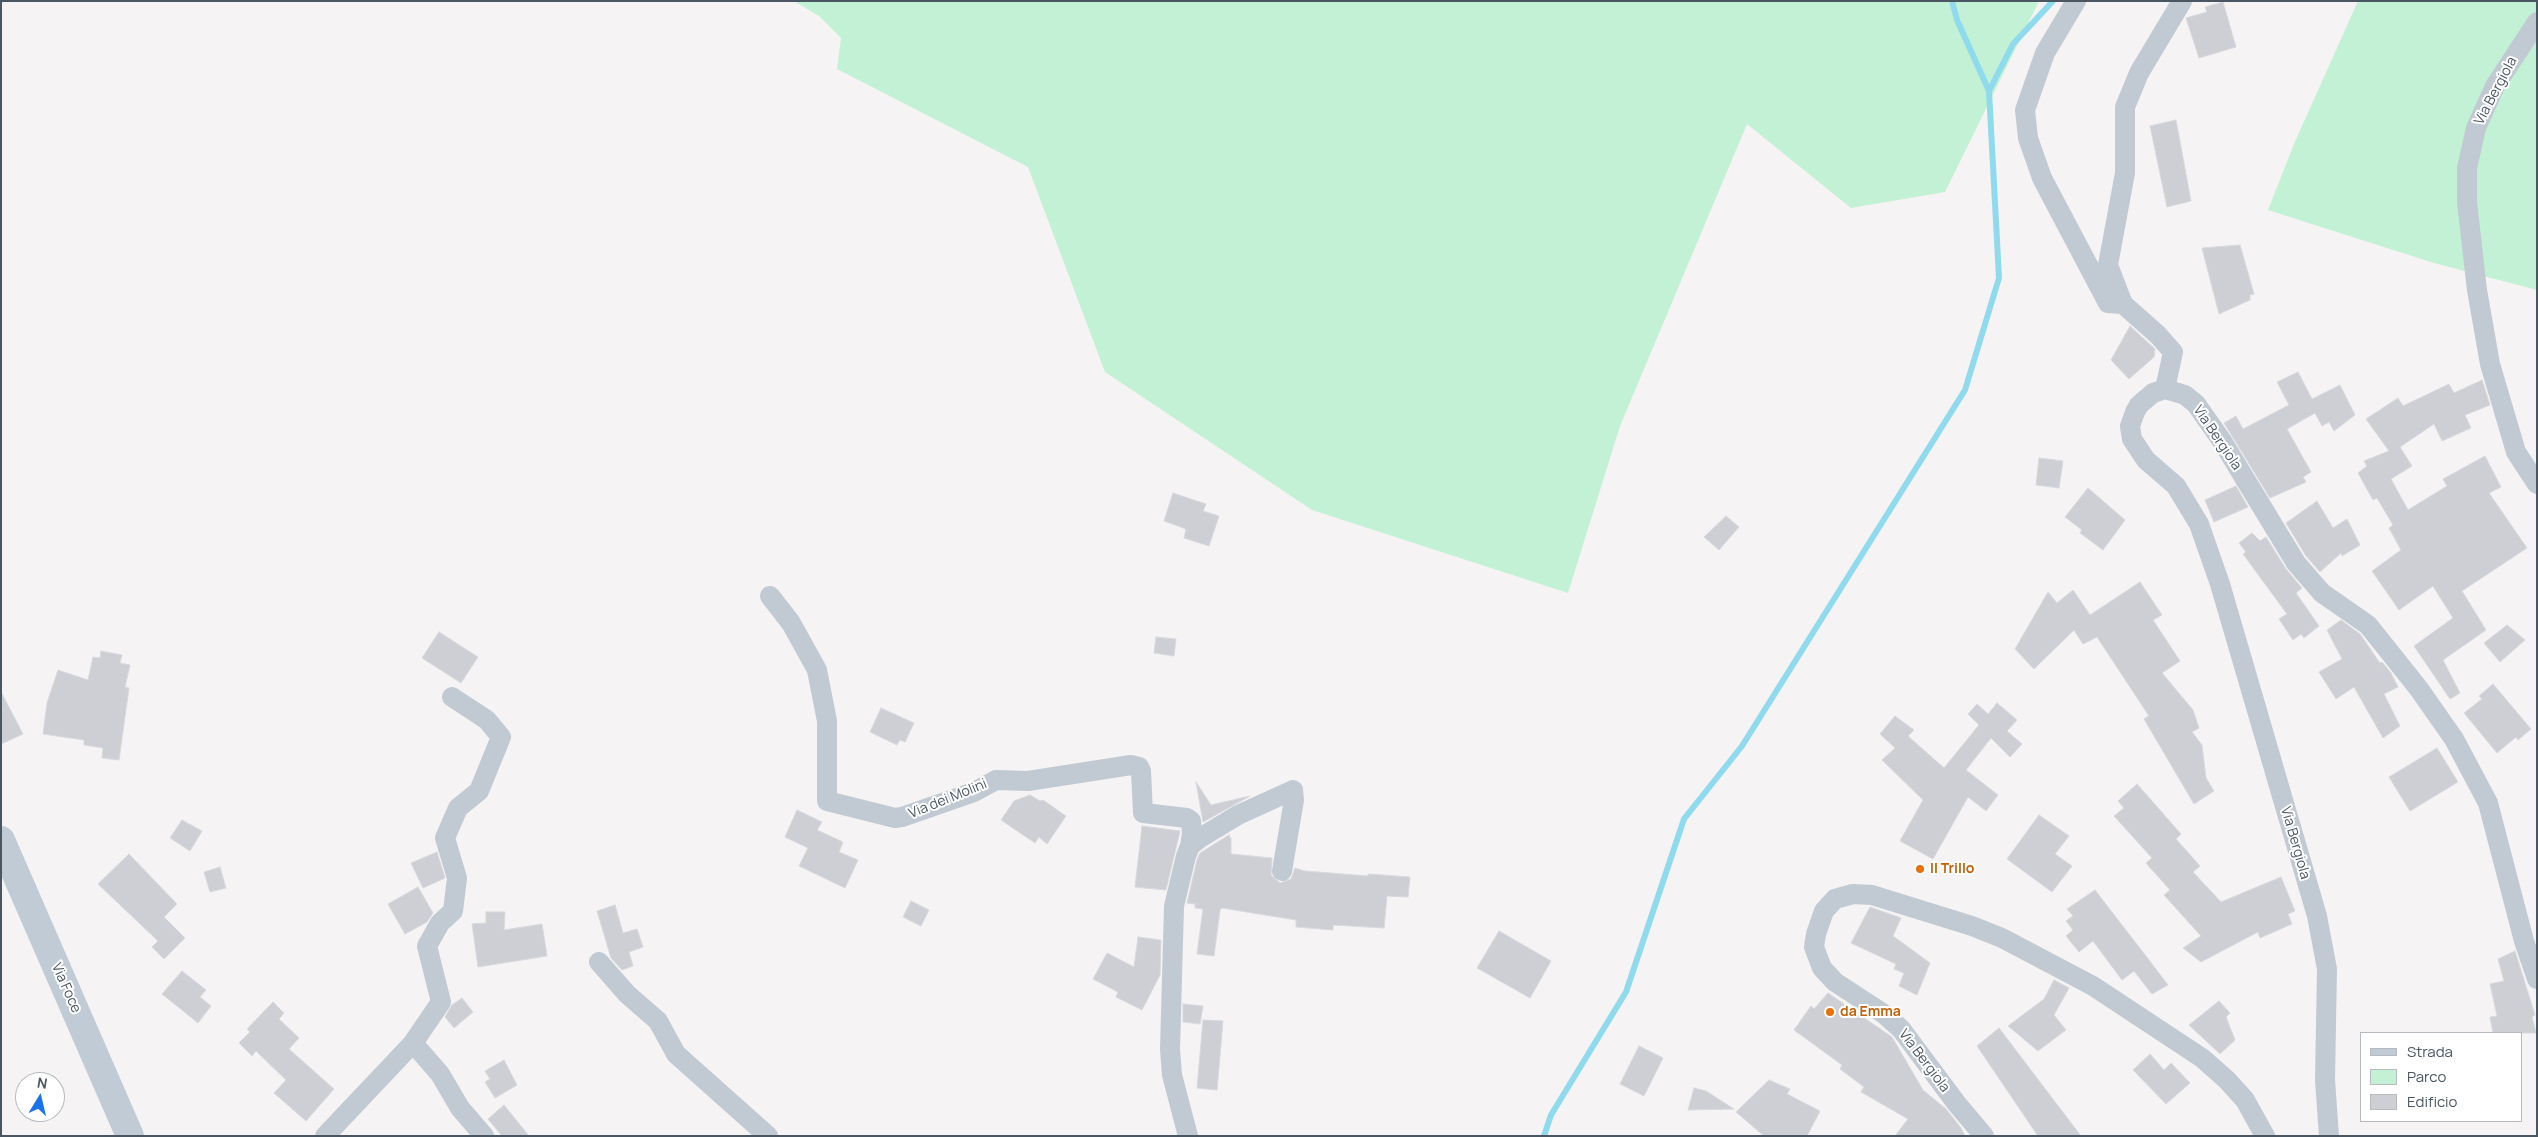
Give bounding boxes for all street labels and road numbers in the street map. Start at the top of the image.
street label: Via Bergiola [2471,54,2521,128]
street label: Via Bergiola [2189,402,2245,474]
street label: Via dei Molini [906,776,990,822]
street label: Via Bergiola [2277,805,2313,881]
street label: Via Foce [48,960,84,1016]
street label: Via Bergiola [1895,1026,1953,1096]

